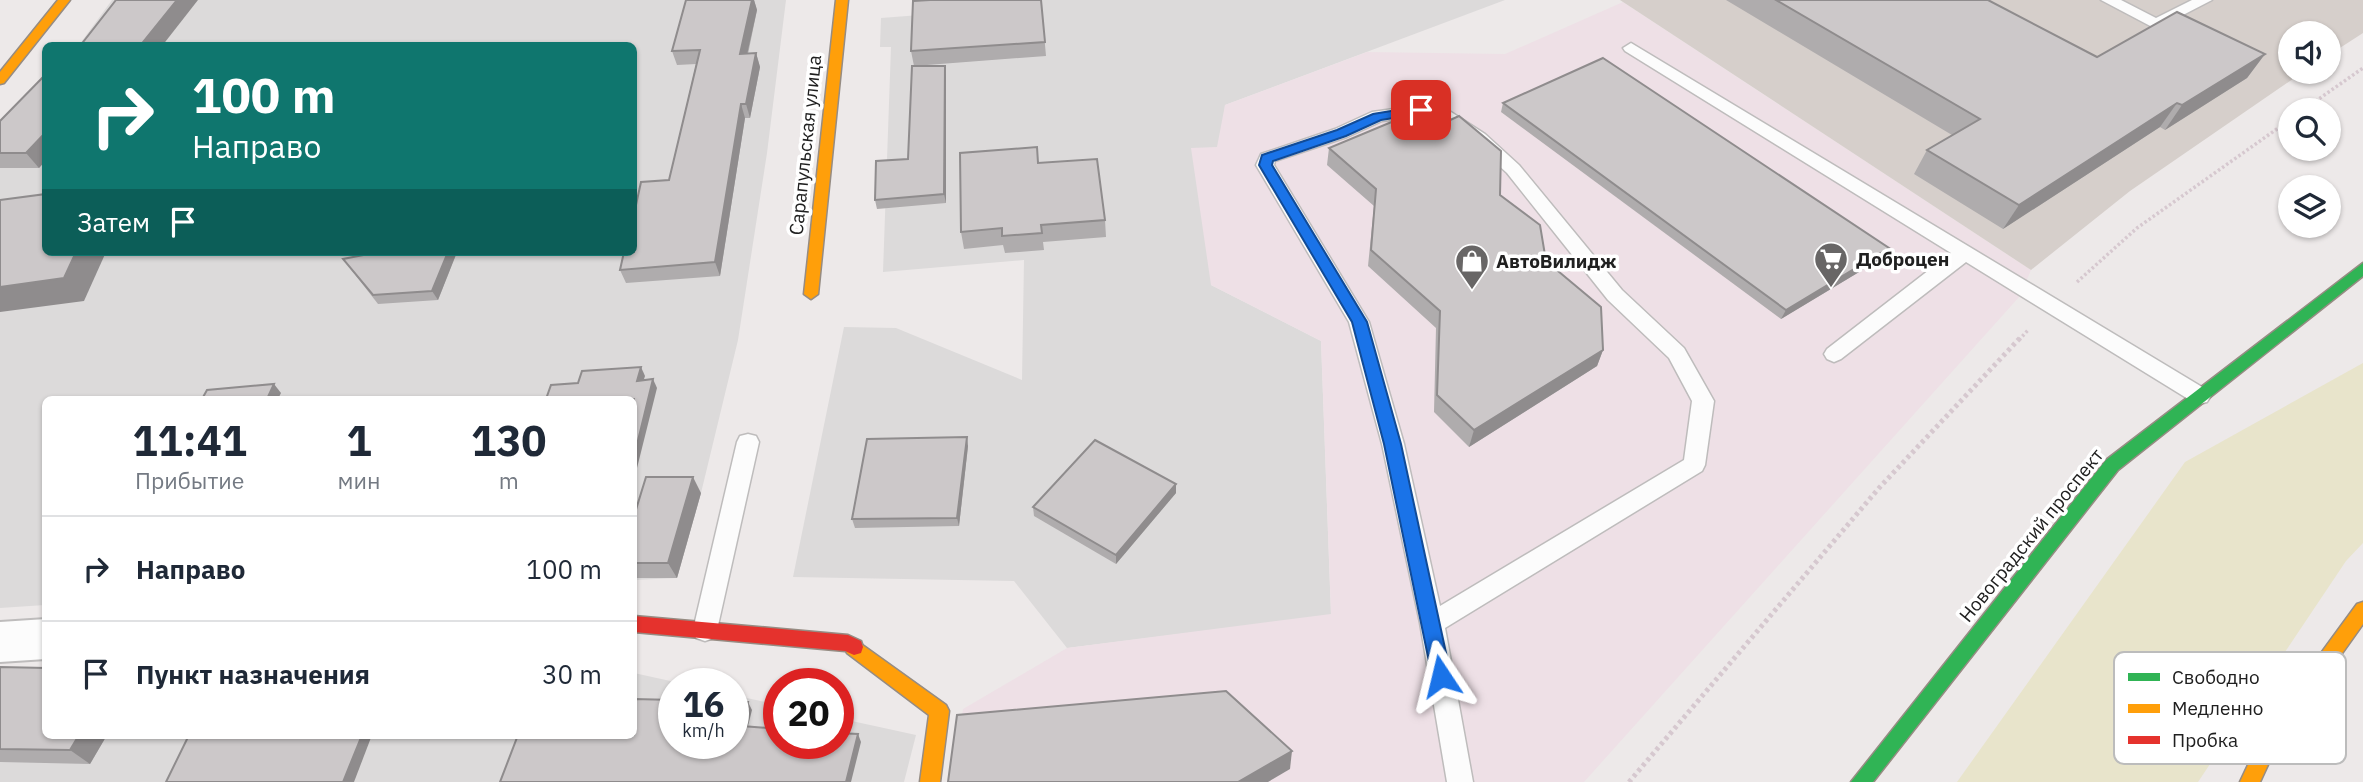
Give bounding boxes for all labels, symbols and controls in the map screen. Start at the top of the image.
map controls [2278,21,2341,238]
button: sound [2278,21,2341,84]
street label: Сарапульская улица [784,54,826,236]
text: 100 m [192,63,336,126]
icon: right [77,70,168,161]
pin [1391,80,1451,140]
icon: arrive [1402,91,1440,129]
button: search [2278,98,2341,161]
text: Направо [192,125,321,167]
button: layers [2278,175,2341,238]
icon: arrive [164,203,202,241]
text: Затем [77,205,150,239]
supermarket icon: Доброцен [1812,240,1850,289]
shop icon: АвтоВилидж [1453,242,1491,291]
place label: Доброцен [1856,247,1949,271]
place label: АвтоВилидж [1496,249,1616,273]
text: 11:41 [132,413,247,468]
text: 1 [346,413,372,468]
text: 130 [471,413,547,468]
street label: Новоградский проспект [1954,443,2108,627]
text: Прибытие [135,465,244,495]
text: мин [337,465,381,495]
text: m [499,465,519,495]
icon: right [77,550,115,588]
text: Направо [136,552,245,586]
text: 100 m [526,552,602,586]
position arrow [1404,639,1478,713]
legend [2114,652,2346,764]
icon: arrive [77,655,115,693]
text: Пункт назначения [136,657,370,691]
text: 30 m [542,657,602,691]
text: Свободно [2172,665,2260,689]
speed limit sign: 20 [763,668,854,759]
text: 16 [682,681,725,727]
text: Медленно [2172,696,2263,720]
text: km/h [682,719,725,742]
text: Пробка [2172,728,2238,752]

